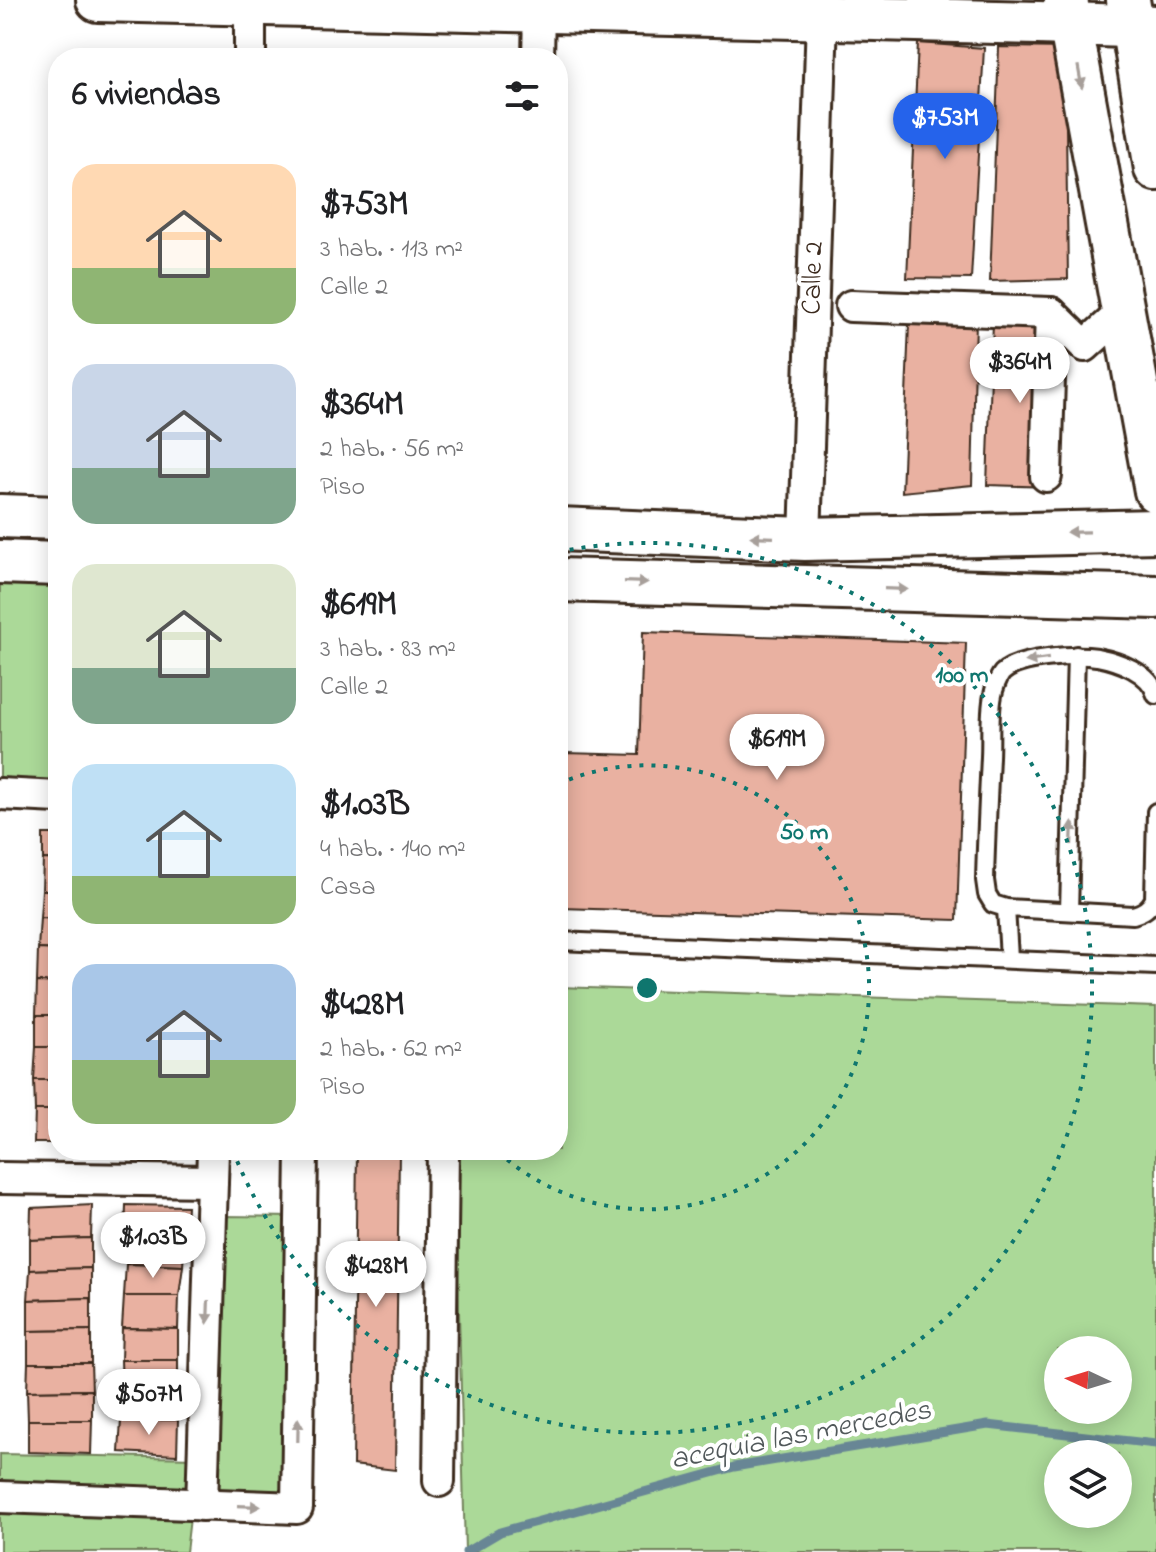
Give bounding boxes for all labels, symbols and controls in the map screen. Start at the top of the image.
one-way arrow [1075,64,1087,89]
text: 6 viviendas [72,71,221,121]
icon: filters [500,74,544,118]
pin: $753M [889,93,1001,161]
text: $753M [911,100,979,138]
text: $753M [320,181,409,231]
icon: home [136,196,232,292]
text: 3 hab. · 113 m² [320,231,463,269]
street label: Calle 2 [792,241,836,315]
text: Calle 2 [320,269,388,307]
pin: $364M [964,337,1076,405]
text: $364M [988,344,1052,382]
text: $364M [320,381,404,431]
icon: home [136,396,232,492]
text: 2 hab. · 56 m² [320,431,464,469]
text: Piso [320,469,365,507]
one-way arrow [1065,526,1090,539]
one-way arrow [749,531,774,544]
one-way arrow [624,575,649,588]
text: $619M [320,581,397,631]
one-way arrow [884,583,909,596]
icon: home [136,596,232,692]
text: 3 hab. · 83 m² [320,631,456,669]
one-way arrow [1024,654,1049,667]
text: 100 m [936,659,989,694]
text: Calle 2 [320,669,388,707]
pin: $619M [721,714,833,782]
text: $619M [747,721,807,759]
text: $1.03B [320,781,410,831]
icon: home [136,796,232,892]
text: 50 m [780,816,829,851]
one-way arrow [1065,820,1078,845]
text: 4 hab. · 140 m² [320,831,466,869]
text: Casa [320,869,376,907]
centre of rings [633,974,661,1002]
text: $428M [320,981,405,1031]
icon: home [136,996,232,1092]
text: 2 hab. · 62 m² [320,1031,462,1069]
text: Piso [320,1069,365,1107]
pin: $1.03B [88,1212,218,1280]
text: $1.03B [119,1219,187,1257]
pin: $428M [320,1241,432,1309]
text: $428M [344,1248,408,1286]
one-way arrow [201,1300,214,1325]
north arrow [1044,1336,1132,1424]
map controls [1044,1336,1132,1528]
pin: $507M [93,1369,205,1437]
text: $507M [115,1376,183,1414]
water label: acequia las mercedes [667,1389,935,1483]
one-way arrow [292,1417,304,1442]
button: layers [1044,1440,1132,1528]
one-way arrow [237,1500,262,1513]

